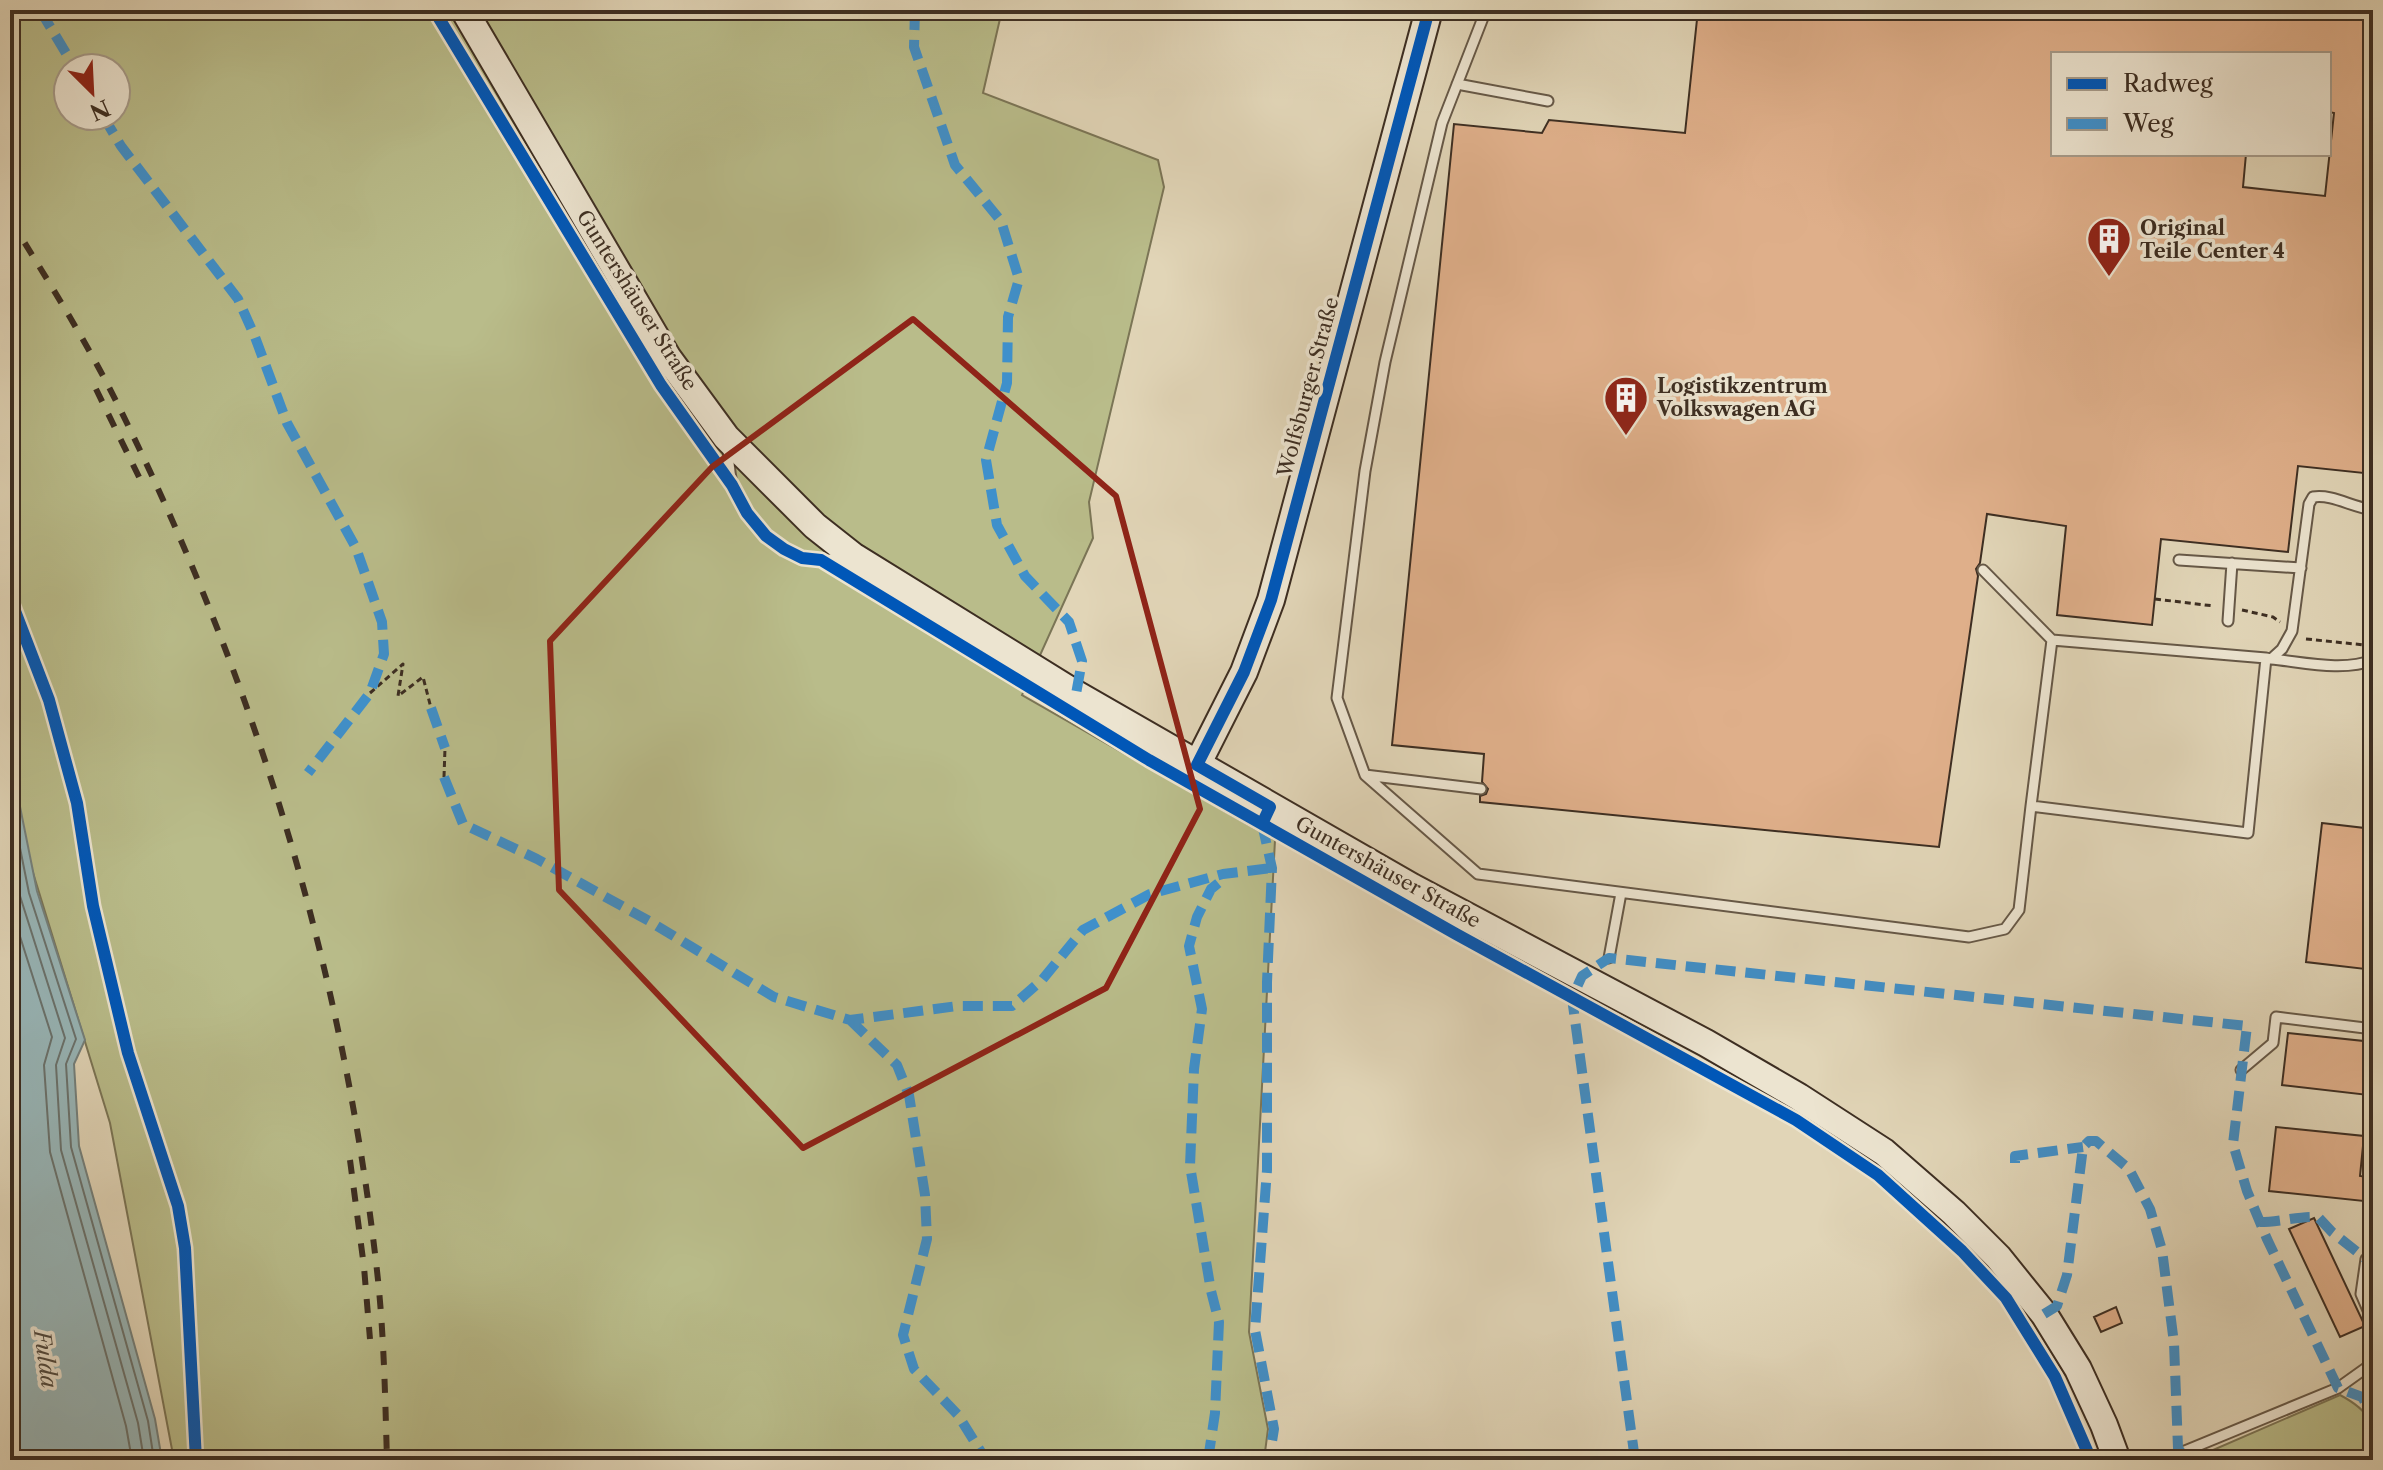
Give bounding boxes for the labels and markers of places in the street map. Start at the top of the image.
building icon: Original Teile Center 4 [2085,215,2133,278]
place label: Original Teile Center 4 [2140,216,2285,263]
building icon: Logistikzentrum Volkswagen AG [1602,374,1650,437]
place label: Logistikzentrum Volkswagen AG [1656,374,1828,421]

